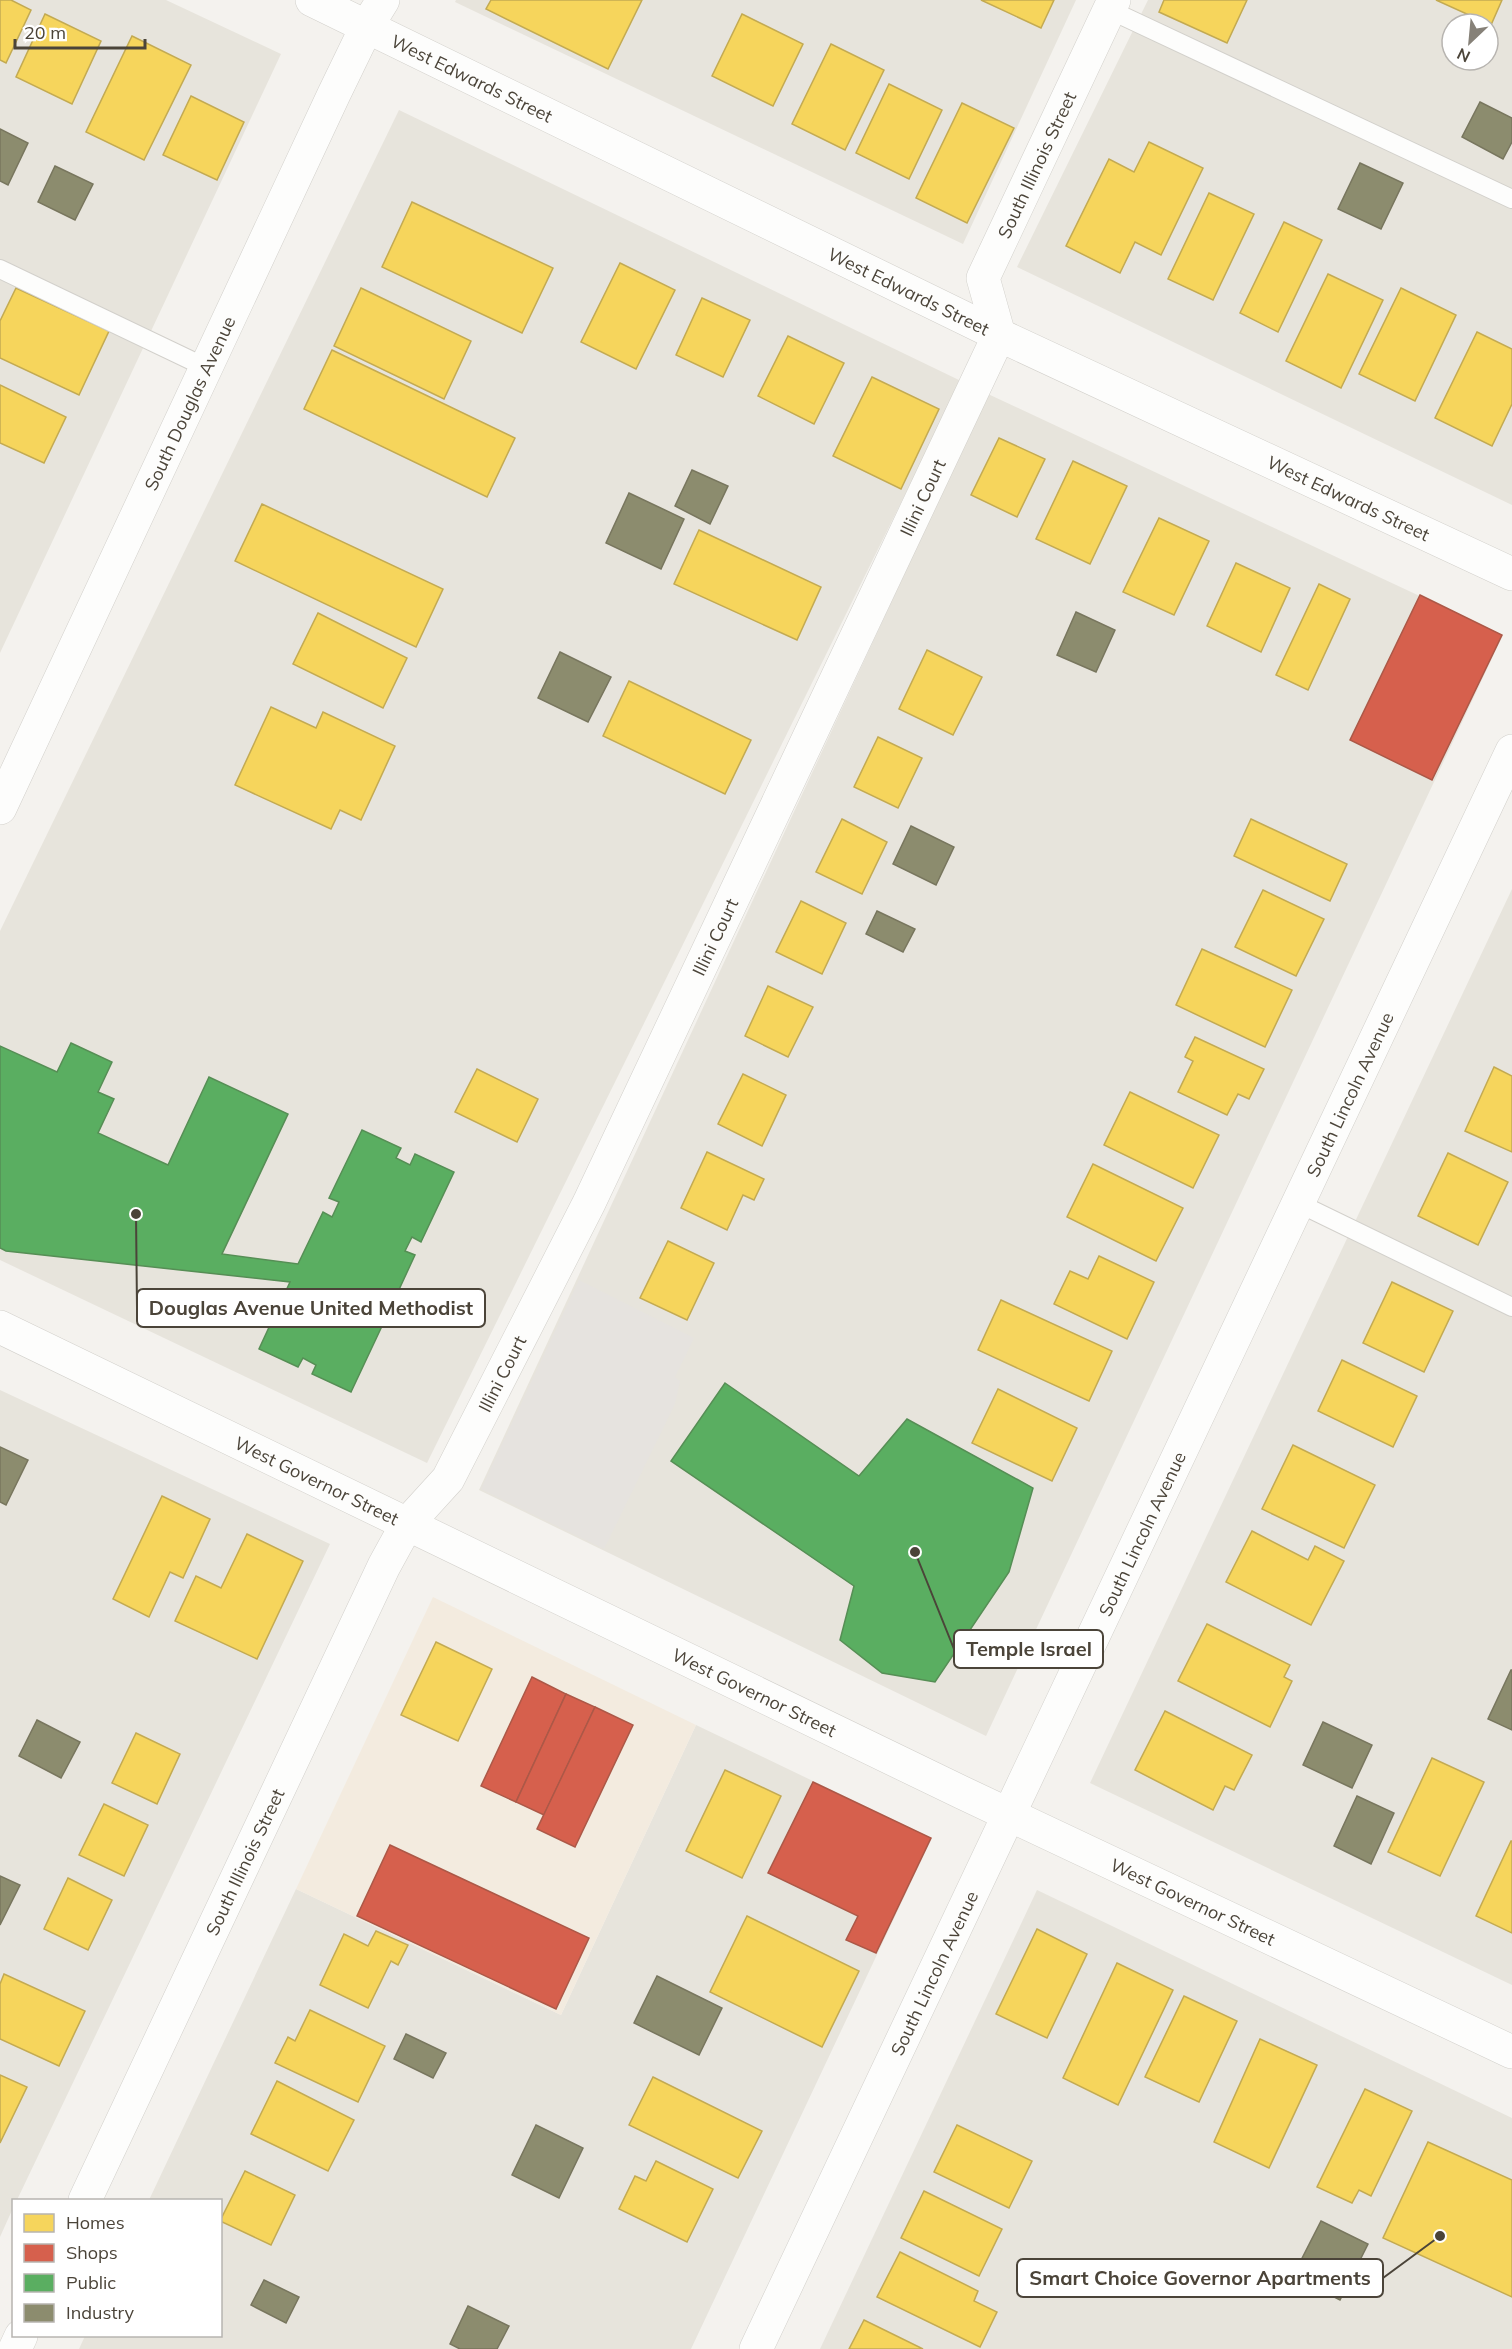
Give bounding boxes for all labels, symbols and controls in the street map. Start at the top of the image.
scale bar [15,12,146,50]
north arrow [1440,12,1500,72]
text: 20 m [24,21,66,44]
street label: West Edwards Street [387,29,557,127]
text: N [1454,44,1473,67]
street label: South Illinois Street [992,88,1081,242]
street label: West Edwards Street [824,242,993,340]
street label: South Douglas Avenue [139,312,240,494]
street label: West Edwards Street [1264,450,1434,546]
street label: Illini Court [894,455,950,540]
street label: Illini Court [687,895,743,979]
street label: South Lincoln Avenue [1301,1008,1398,1180]
callout: Douglas Avenue United Methodist [137,1289,485,1327]
text: Douglas Avenue United Methodist [149,1295,474,1320]
street label: Illini Court [473,1332,531,1416]
street label: West Governor Street [231,1431,403,1530]
street label: South Lincoln Avenue [1093,1448,1191,1620]
callout: Temple Israel [954,1630,1103,1668]
text: Temple Israel [966,1636,1092,1661]
street label: West Governor Street [668,1643,840,1742]
street label: South Illinois Street [200,1785,289,1939]
street label: West Governor Street [1107,1853,1279,1950]
street label: South Lincoln Avenue [885,1887,983,2059]
legend [12,2199,222,2337]
text: Homes [66,2211,125,2234]
text: Shops [66,2241,118,2264]
callout: Smart Choice Governor Apartments [1017,2259,1383,2297]
text: Smart Choice Governor Apartments [1029,2265,1371,2290]
text: Public [66,2271,116,2294]
text: Industry [66,2301,135,2324]

